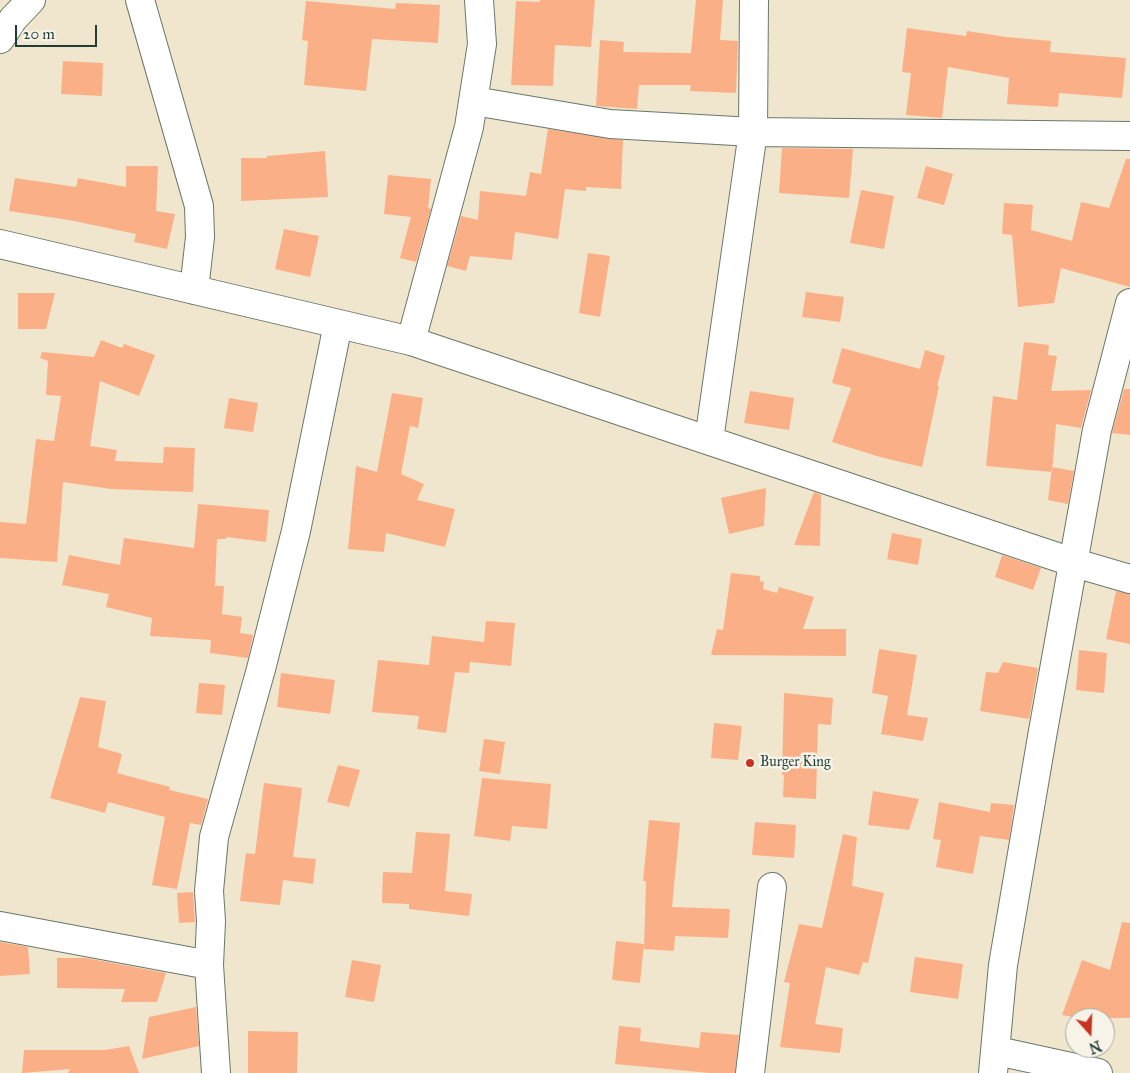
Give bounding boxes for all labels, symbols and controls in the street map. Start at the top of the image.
scale bar [18,15,100,47]
text: 20 m [23,25,55,43]
place label: Burger King [760,755,830,771]
marker: Burger King [744,757,756,769]
north arrow [1065,1008,1115,1058]
text: N [1086,1037,1103,1057]

